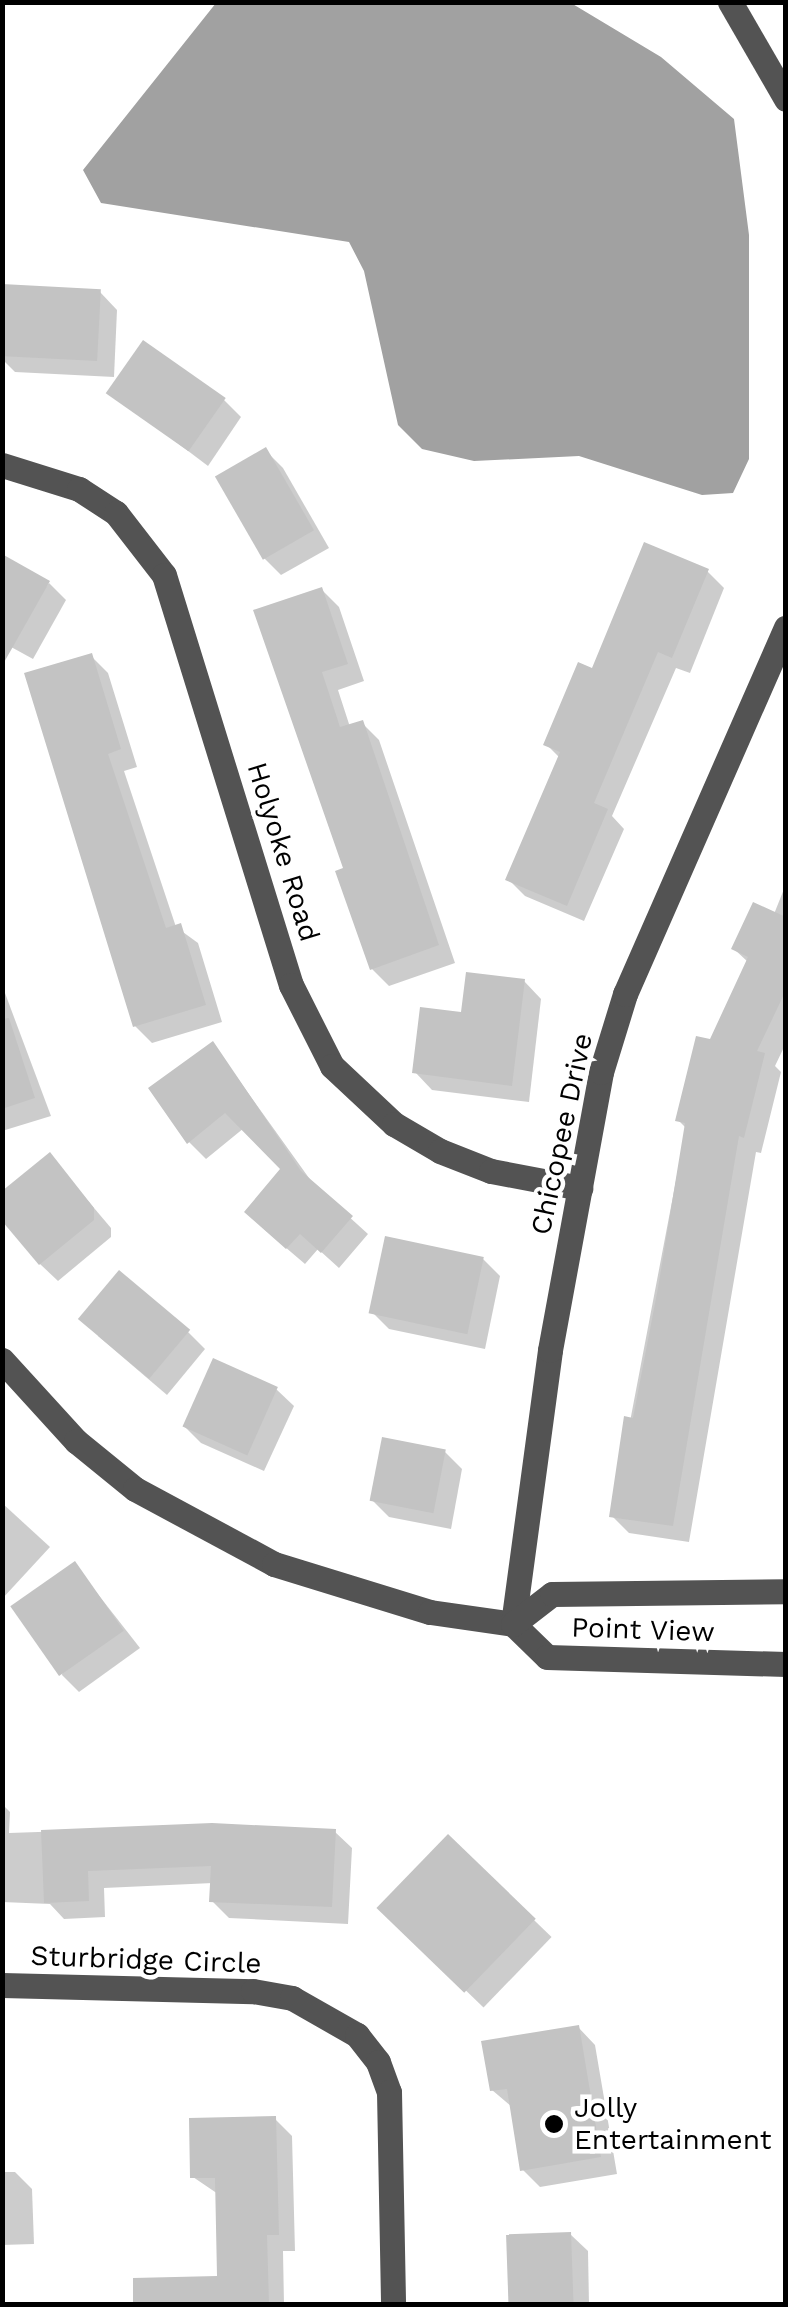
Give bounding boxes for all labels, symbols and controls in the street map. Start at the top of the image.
street label: Holyoke Road [240,758,326,946]
street label: Chicopee Drive [524,1030,600,1238]
street label: Point View [570,1611,716,1649]
street label: Sturbridge Circle [30,1939,262,1981]
place label: Jolly Entertainment [574,2091,772,2157]
marker: Jolly Entertainment [543,2113,565,2135]

